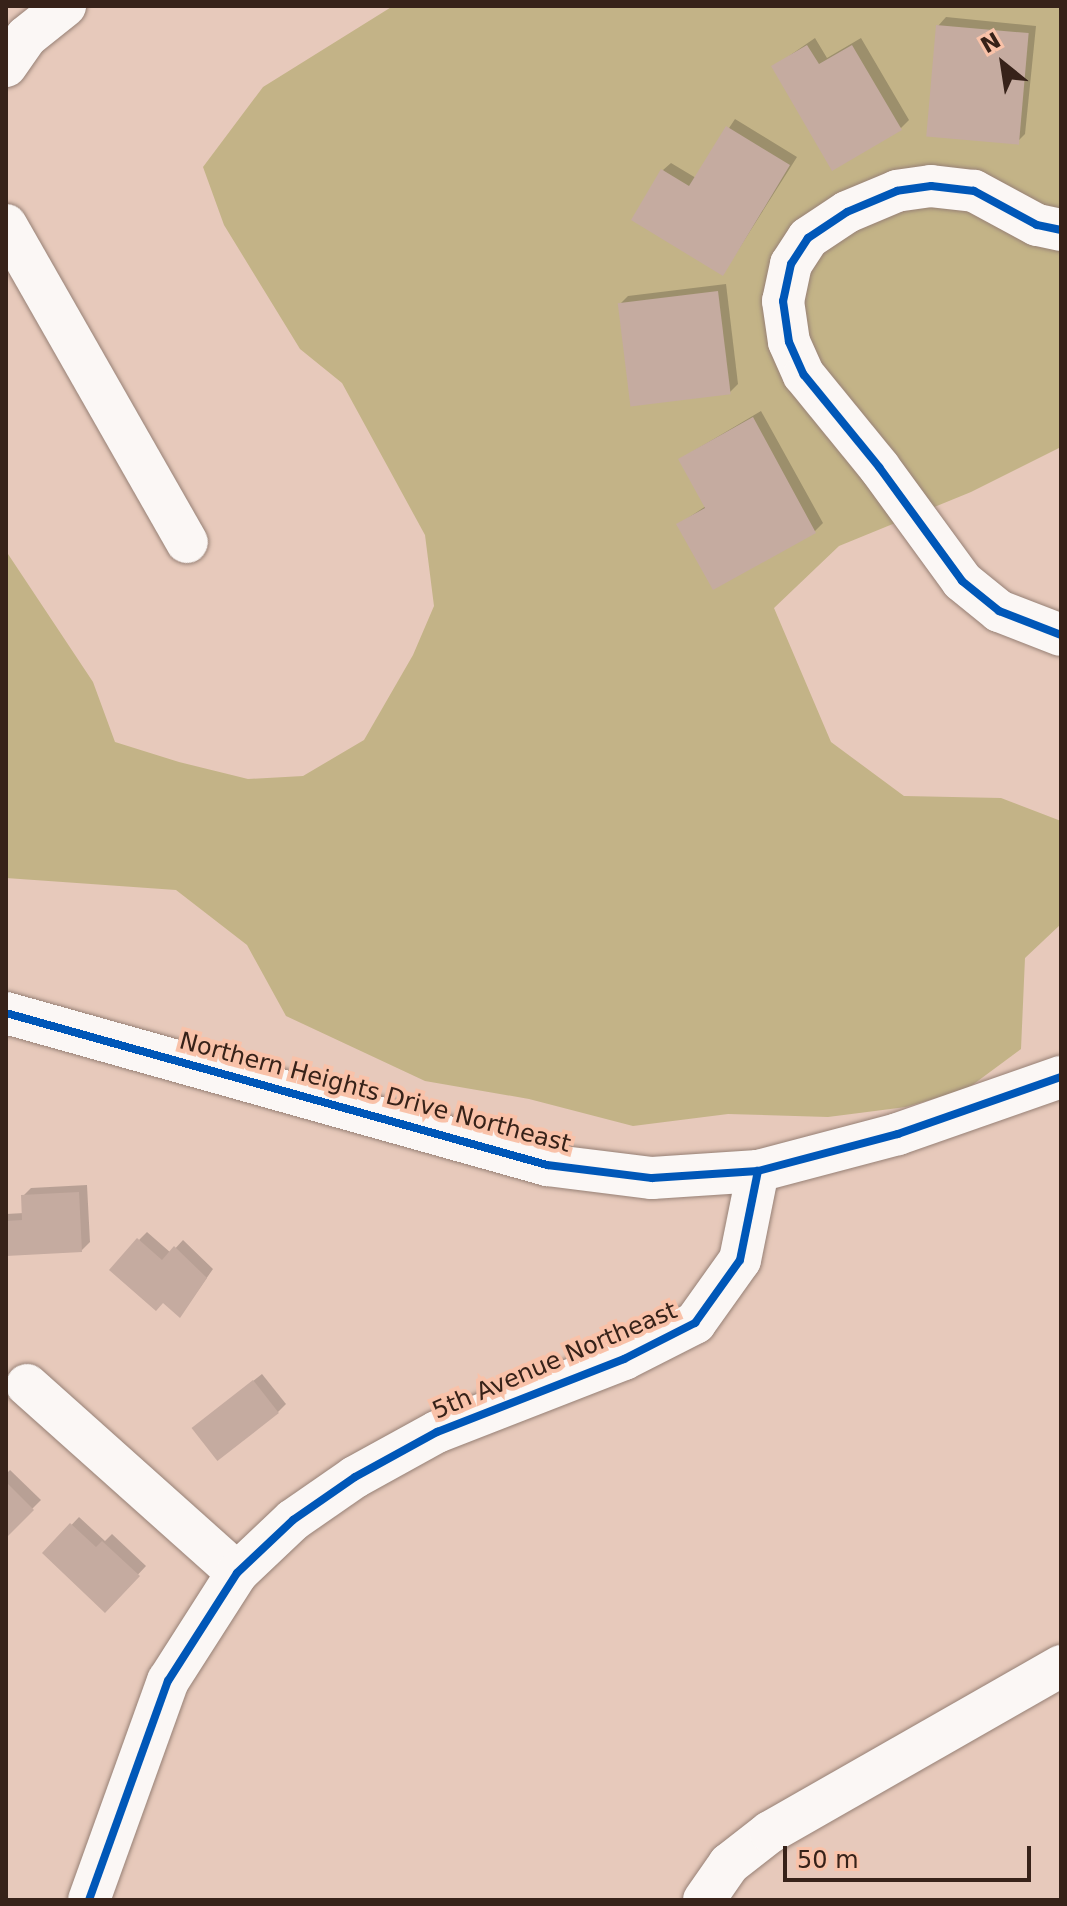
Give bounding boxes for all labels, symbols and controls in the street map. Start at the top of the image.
north arrow [963,24,1043,104]
text: N [977,27,1005,58]
street label: Northern Heights Drive Northeast [176,1027,574,1159]
street label: 5th Avenue Northeast [428,1296,682,1426]
scale bar [787,1830,1035,1880]
text: 50 m [797,1846,859,1874]

